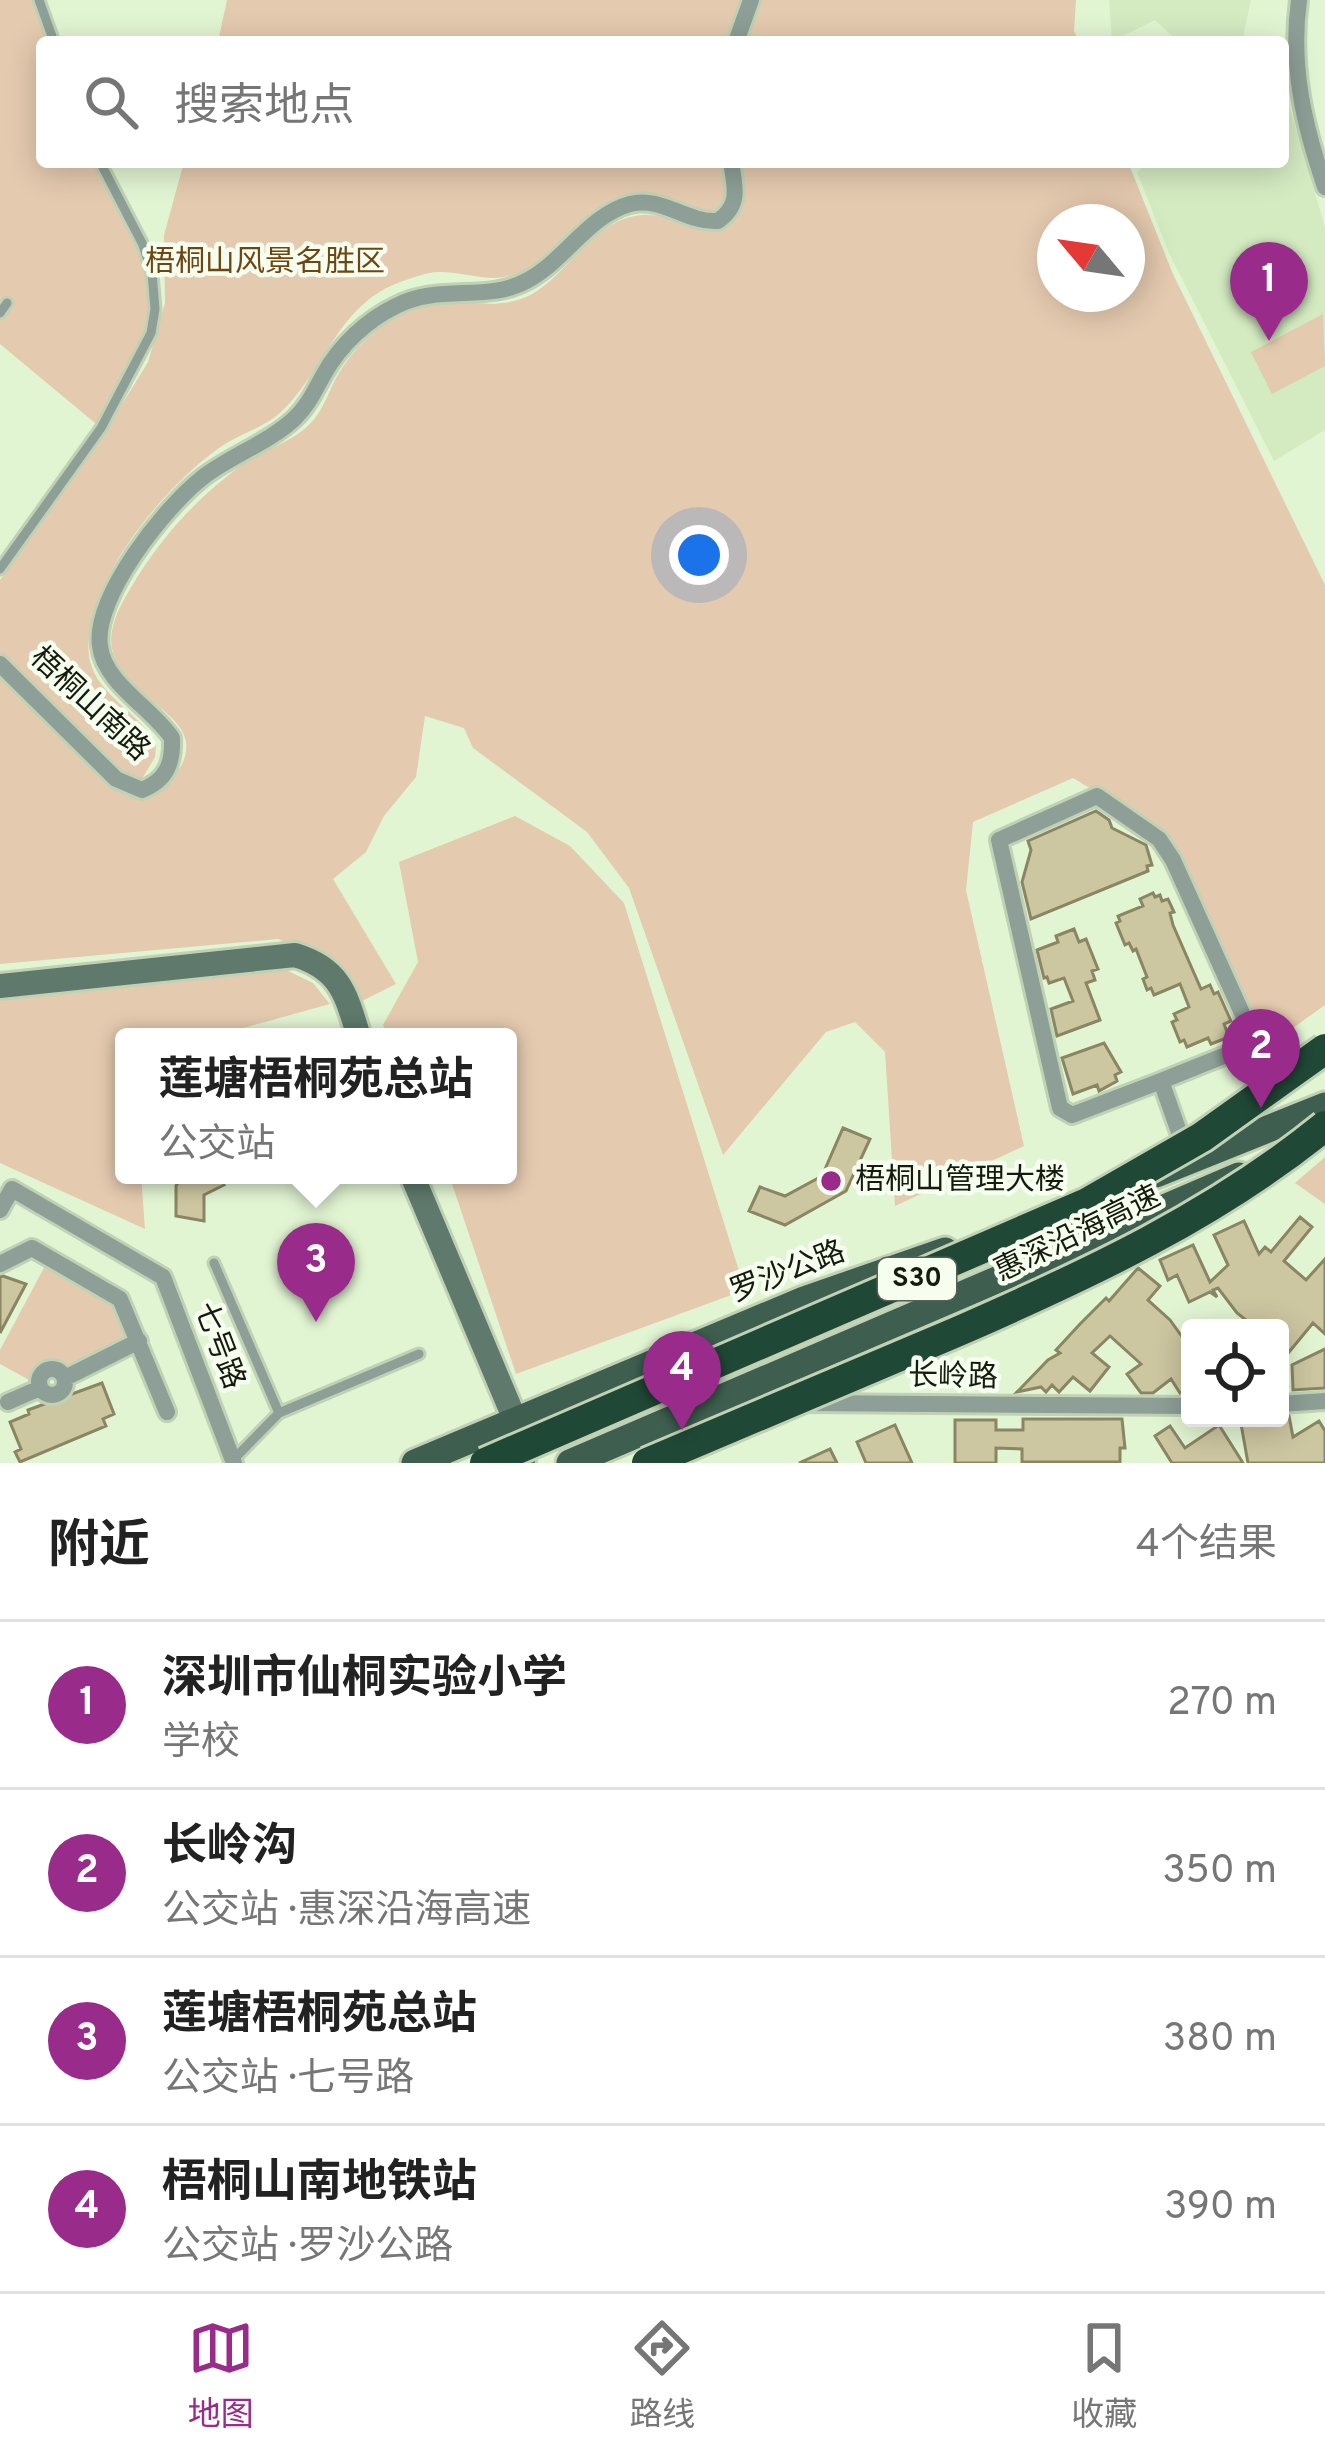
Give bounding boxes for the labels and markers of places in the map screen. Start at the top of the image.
pin: 1 [1230,242,1308,341]
pin: 2 [1222,1009,1300,1108]
place label: 梧桐山管理大楼 [855,1163,1065,1200]
marker: 梧桐山管理大楼 [818,1168,844,1194]
pin: 3 [277,1223,355,1322]
pin: 4 [643,1331,721,1430]

